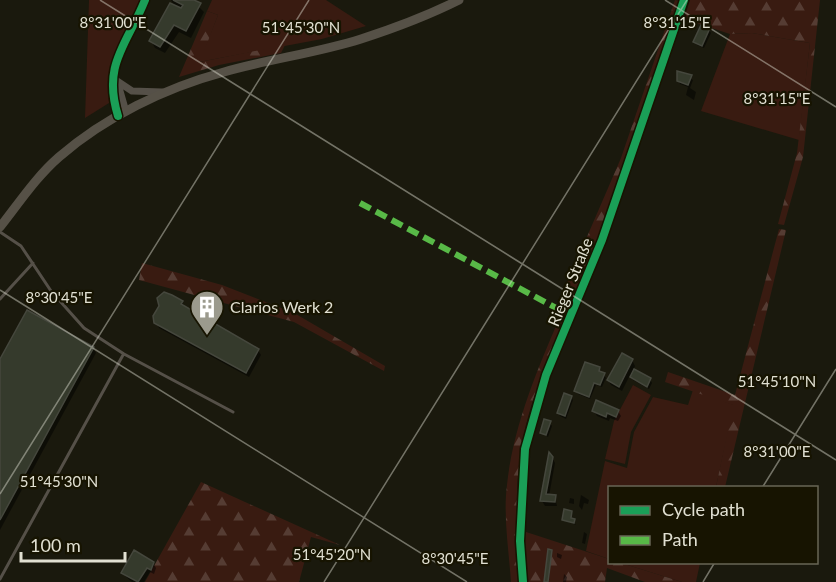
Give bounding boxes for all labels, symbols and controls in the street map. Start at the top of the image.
text: 8°31'00"E [80,13,147,31]
text: 8°31'15"E [644,13,711,31]
text: 51°45'30"N [262,18,340,36]
text: 8°31'15"E [744,89,811,107]
street label: Rieger Straße [543,235,596,329]
text: 8°30'45"E [26,288,93,306]
building icon: Clarios Werk 2 [189,289,225,336]
place label: Clarios Werk 2 [230,297,333,316]
text: 51°45'10"N [738,372,816,390]
text: 8°31'00"E [744,442,811,460]
text: 51°45'30"N [20,472,98,490]
legend [608,486,818,564]
text: Cycle path [662,498,745,520]
scale bar [21,525,124,563]
text: Path [662,528,698,550]
text: 100 m [30,534,81,556]
text: 51°45'20"N [293,545,371,563]
text: 8°30'45"E [422,549,489,567]

